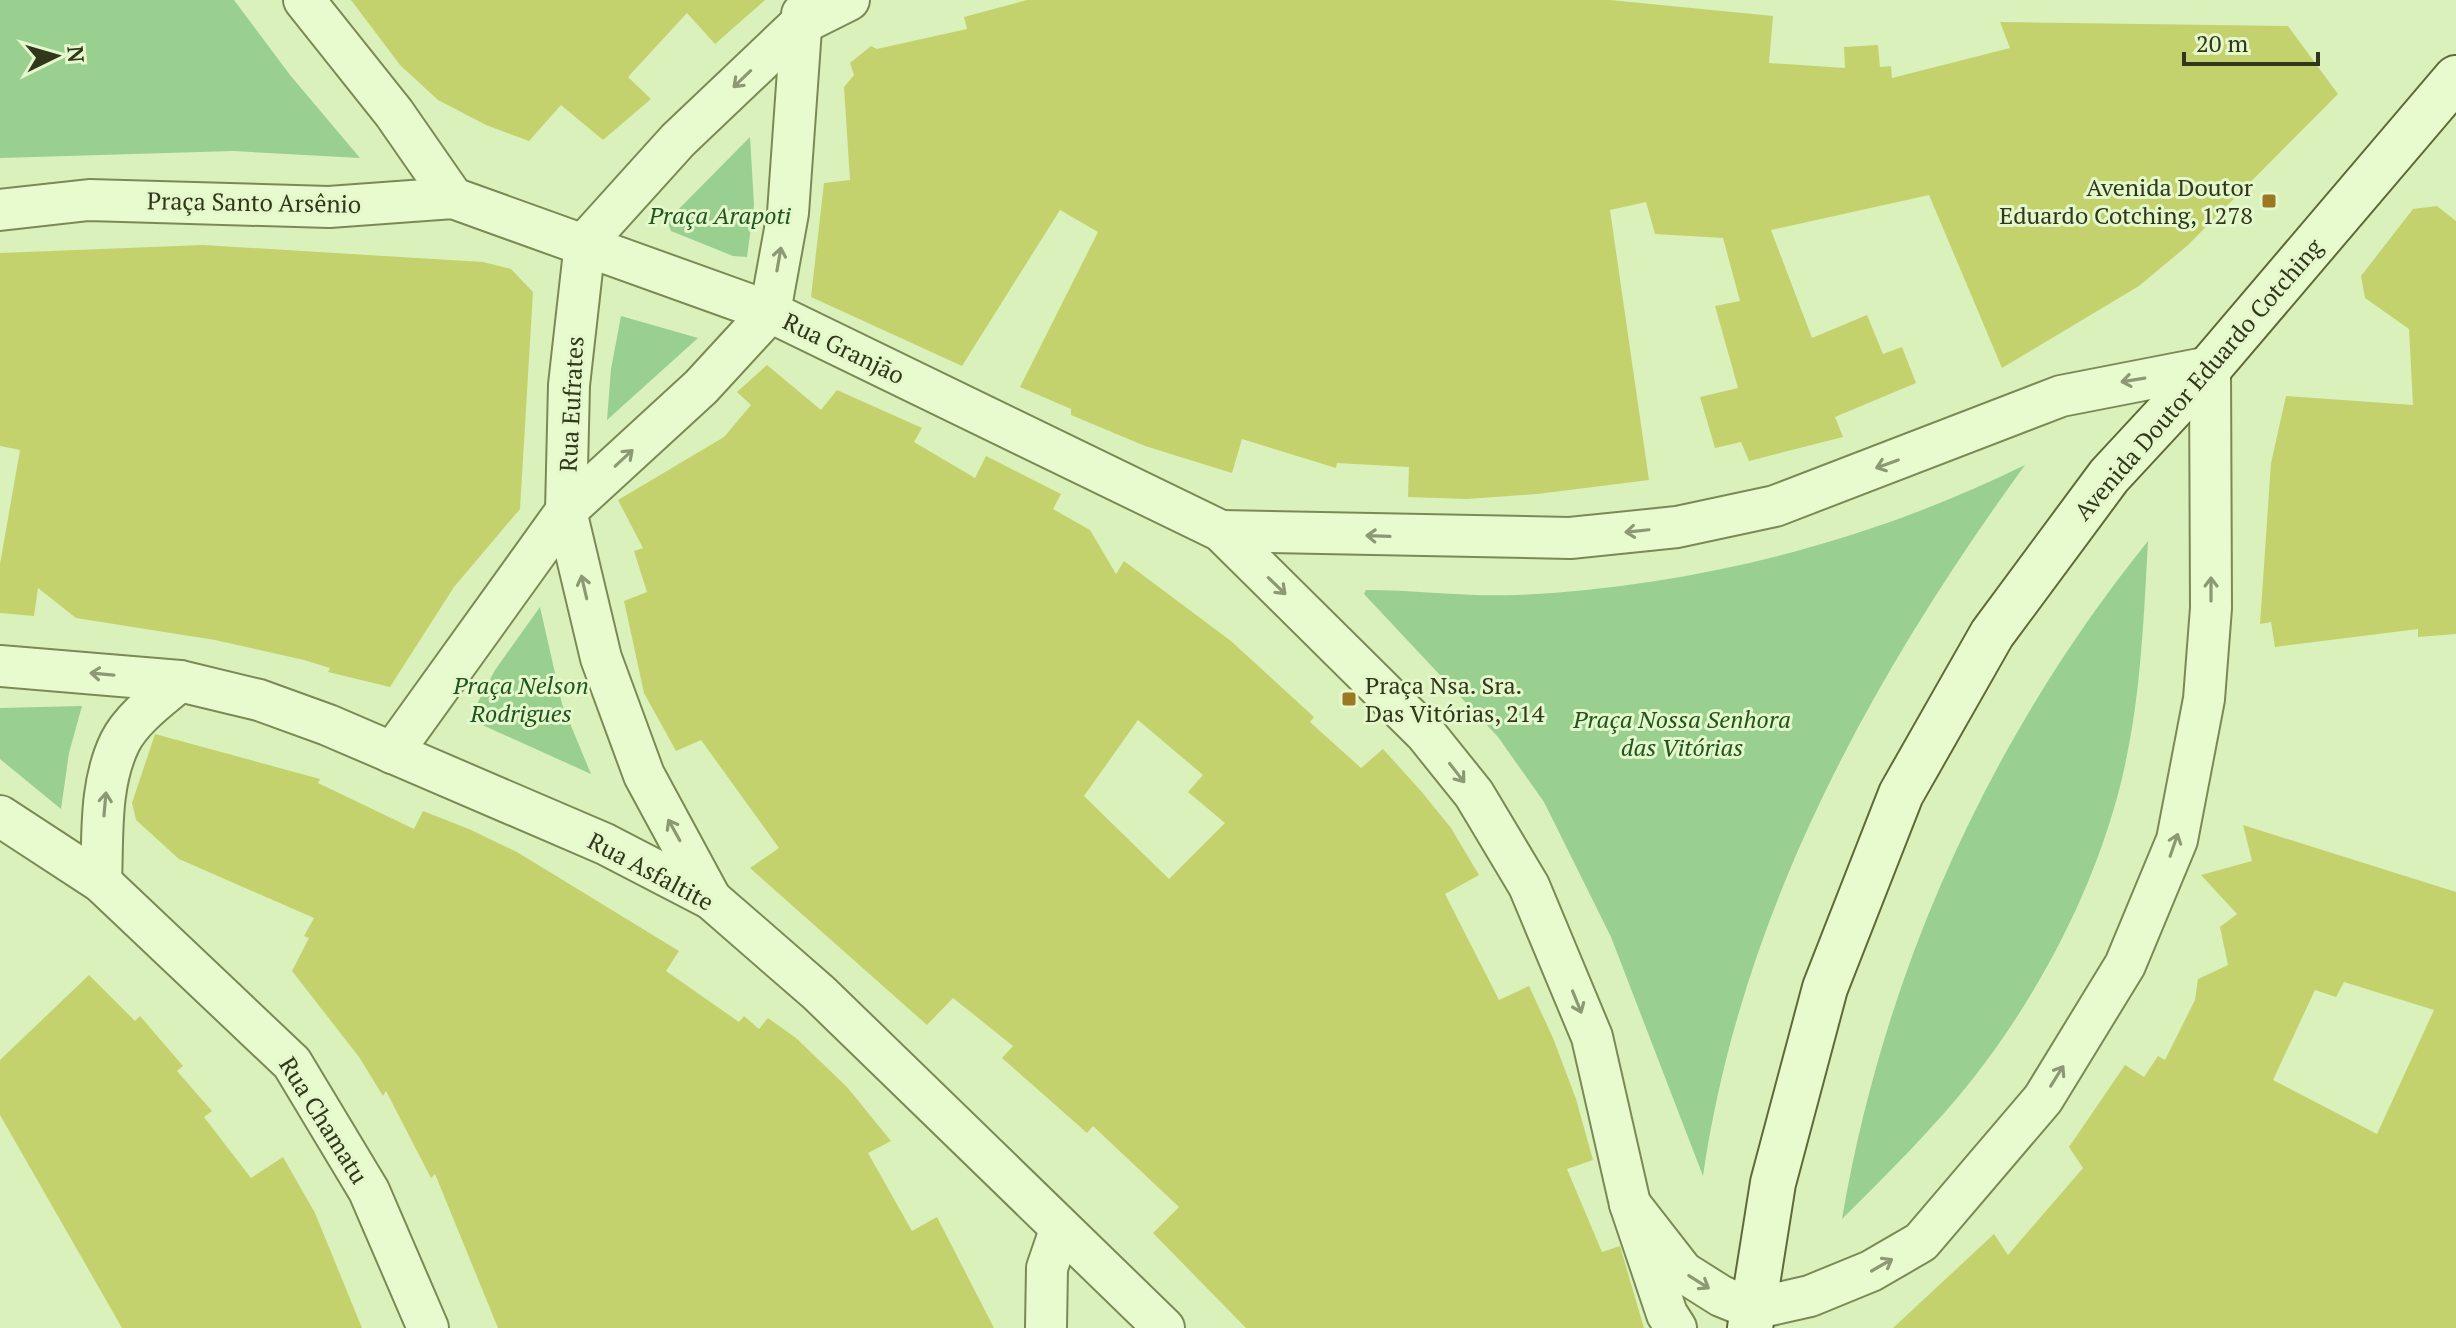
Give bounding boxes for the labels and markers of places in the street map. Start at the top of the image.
place label: Avenida Doutor Eduardo Cotching, 1278 [1999,171,2254,231]
marker: Avenida Doutor Eduardo Cotching, 1278 [2260,192,2278,210]
place label: Praça Nsa. Sra. Das Vitórias, 214 [1365,669,1545,729]
marker: Praça Nsa. Sra. Das Vitórias, 214 [1340,690,1358,708]

